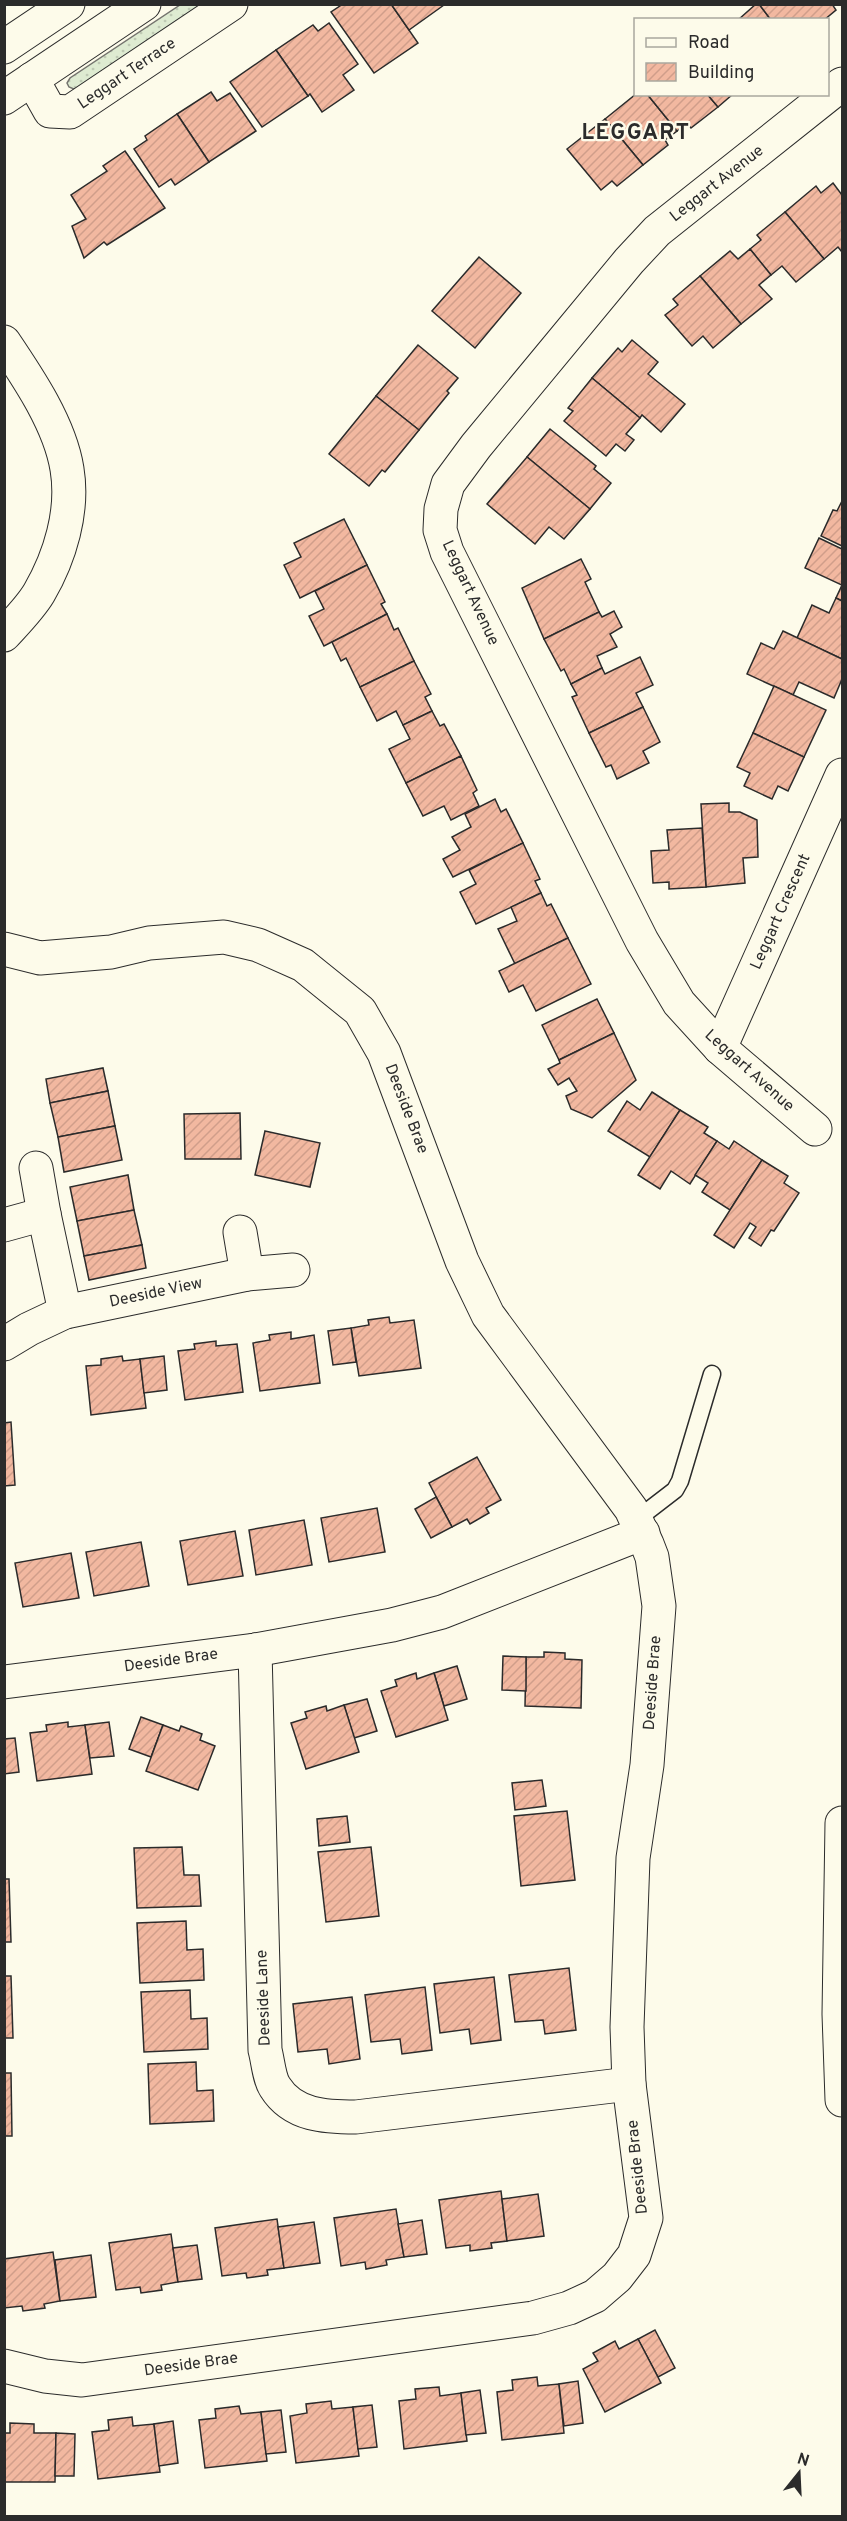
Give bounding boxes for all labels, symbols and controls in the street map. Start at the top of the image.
legend [634,18,829,96]
text: Road [688,32,730,55]
street label: Leggart Terrace [74,34,180,114]
text: Building [688,62,754,85]
district label: LEGGART [581,120,691,147]
street label: Leggart Avenue [666,141,768,227]
street label: Leggart Avenue [437,537,503,649]
street label: Leggart Crescent [747,851,815,973]
street label: Leggart Avenue [700,1026,798,1116]
street label: Deeside Brae [380,1061,432,1157]
street label: Deeside View [108,1273,204,1313]
street label: Deeside Brae [640,1635,666,1731]
street label: Deeside Brae [123,1645,219,1677]
street label: Deeside Lane [252,1949,276,2047]
street label: Deeside Brae [623,2119,653,2215]
street label: Deeside Brae [143,2349,239,2381]
north arrow [769,2443,829,2503]
text: N [794,2449,812,2472]

